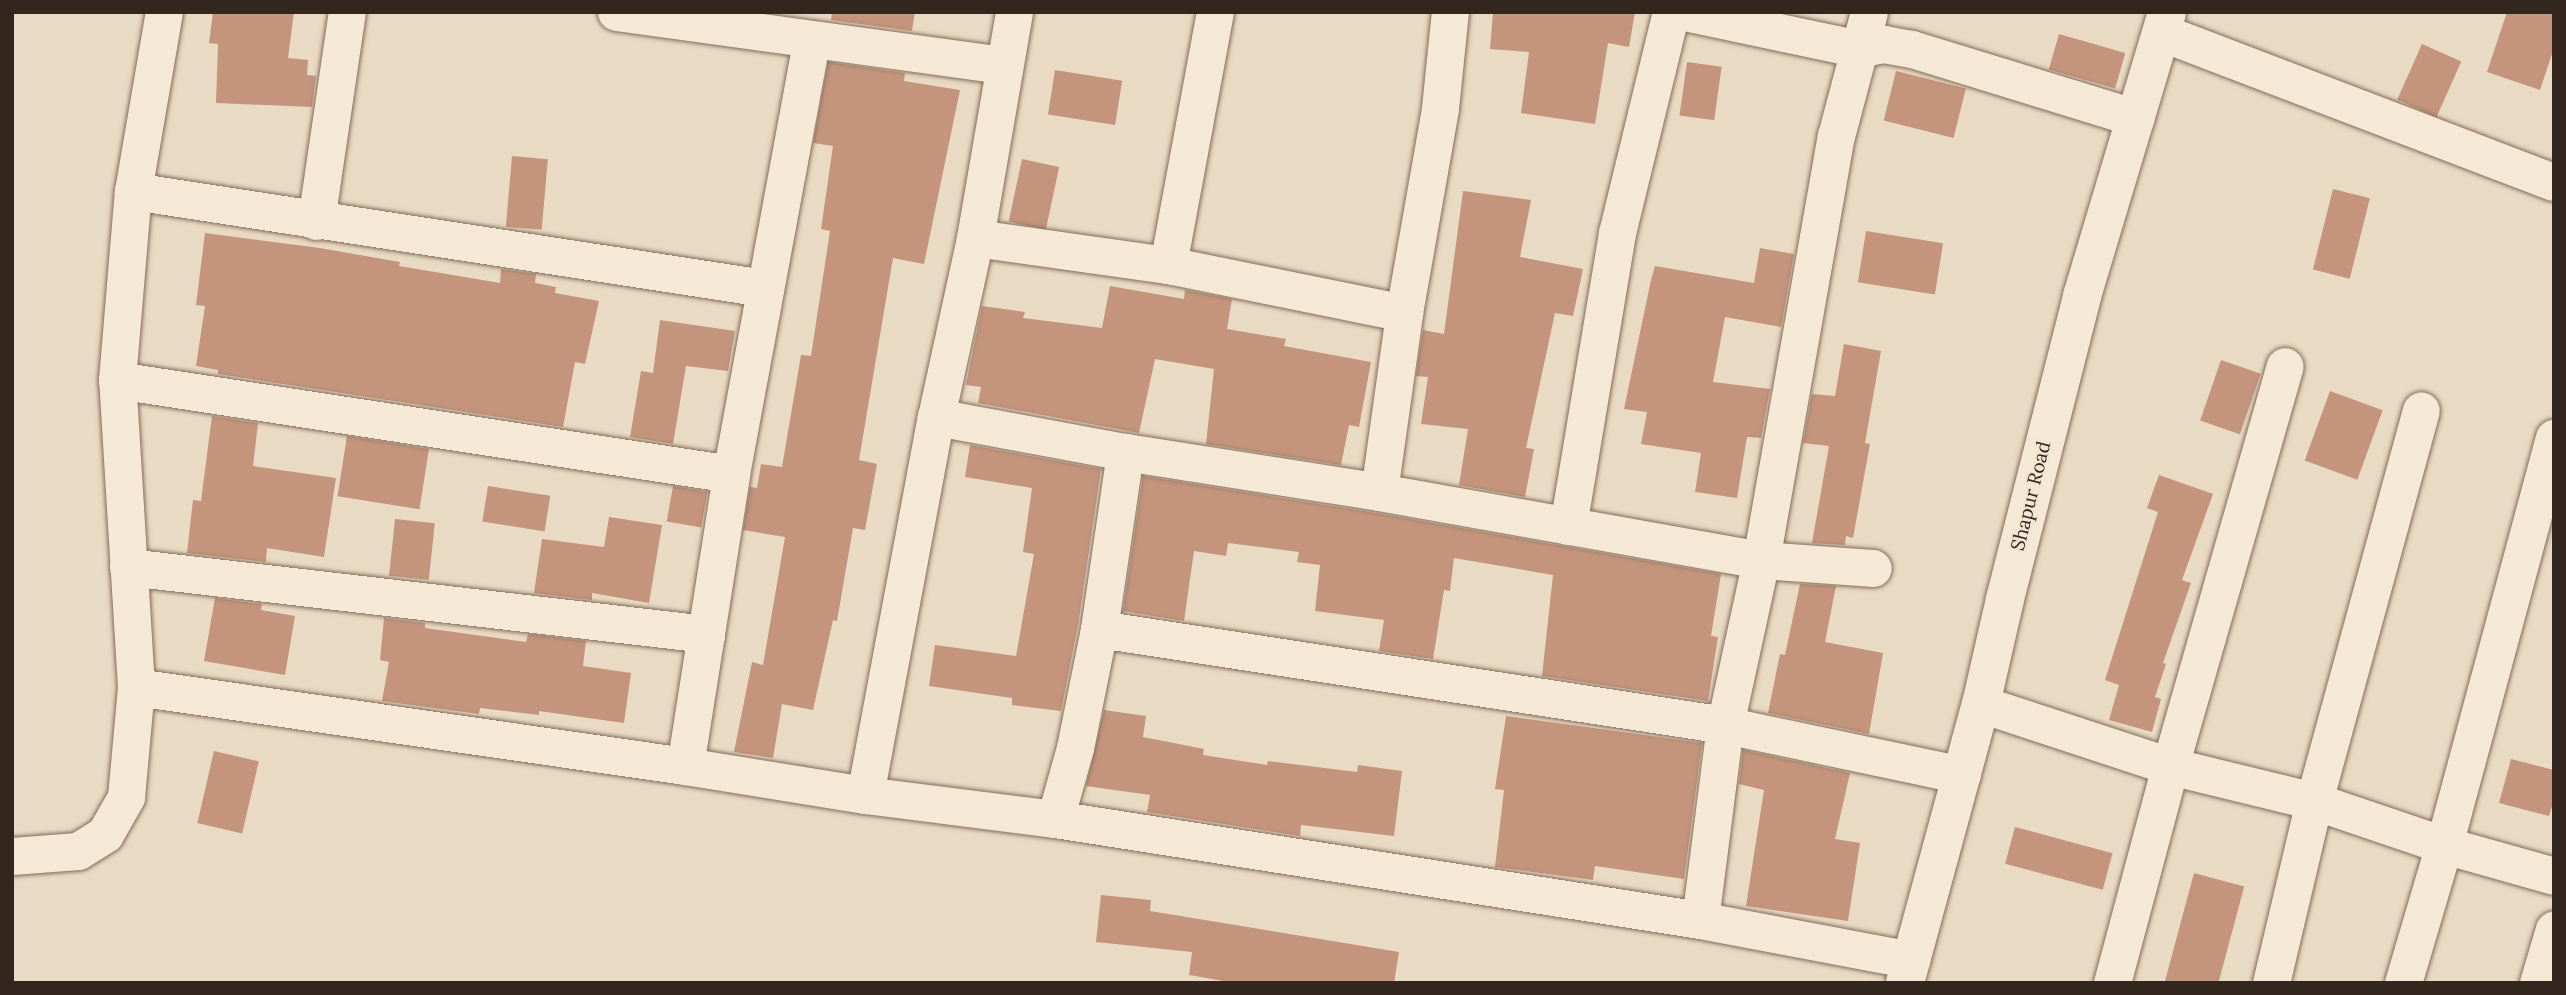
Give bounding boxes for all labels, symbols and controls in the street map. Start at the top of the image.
street label: Shapur Road [2006,439,2056,553]

